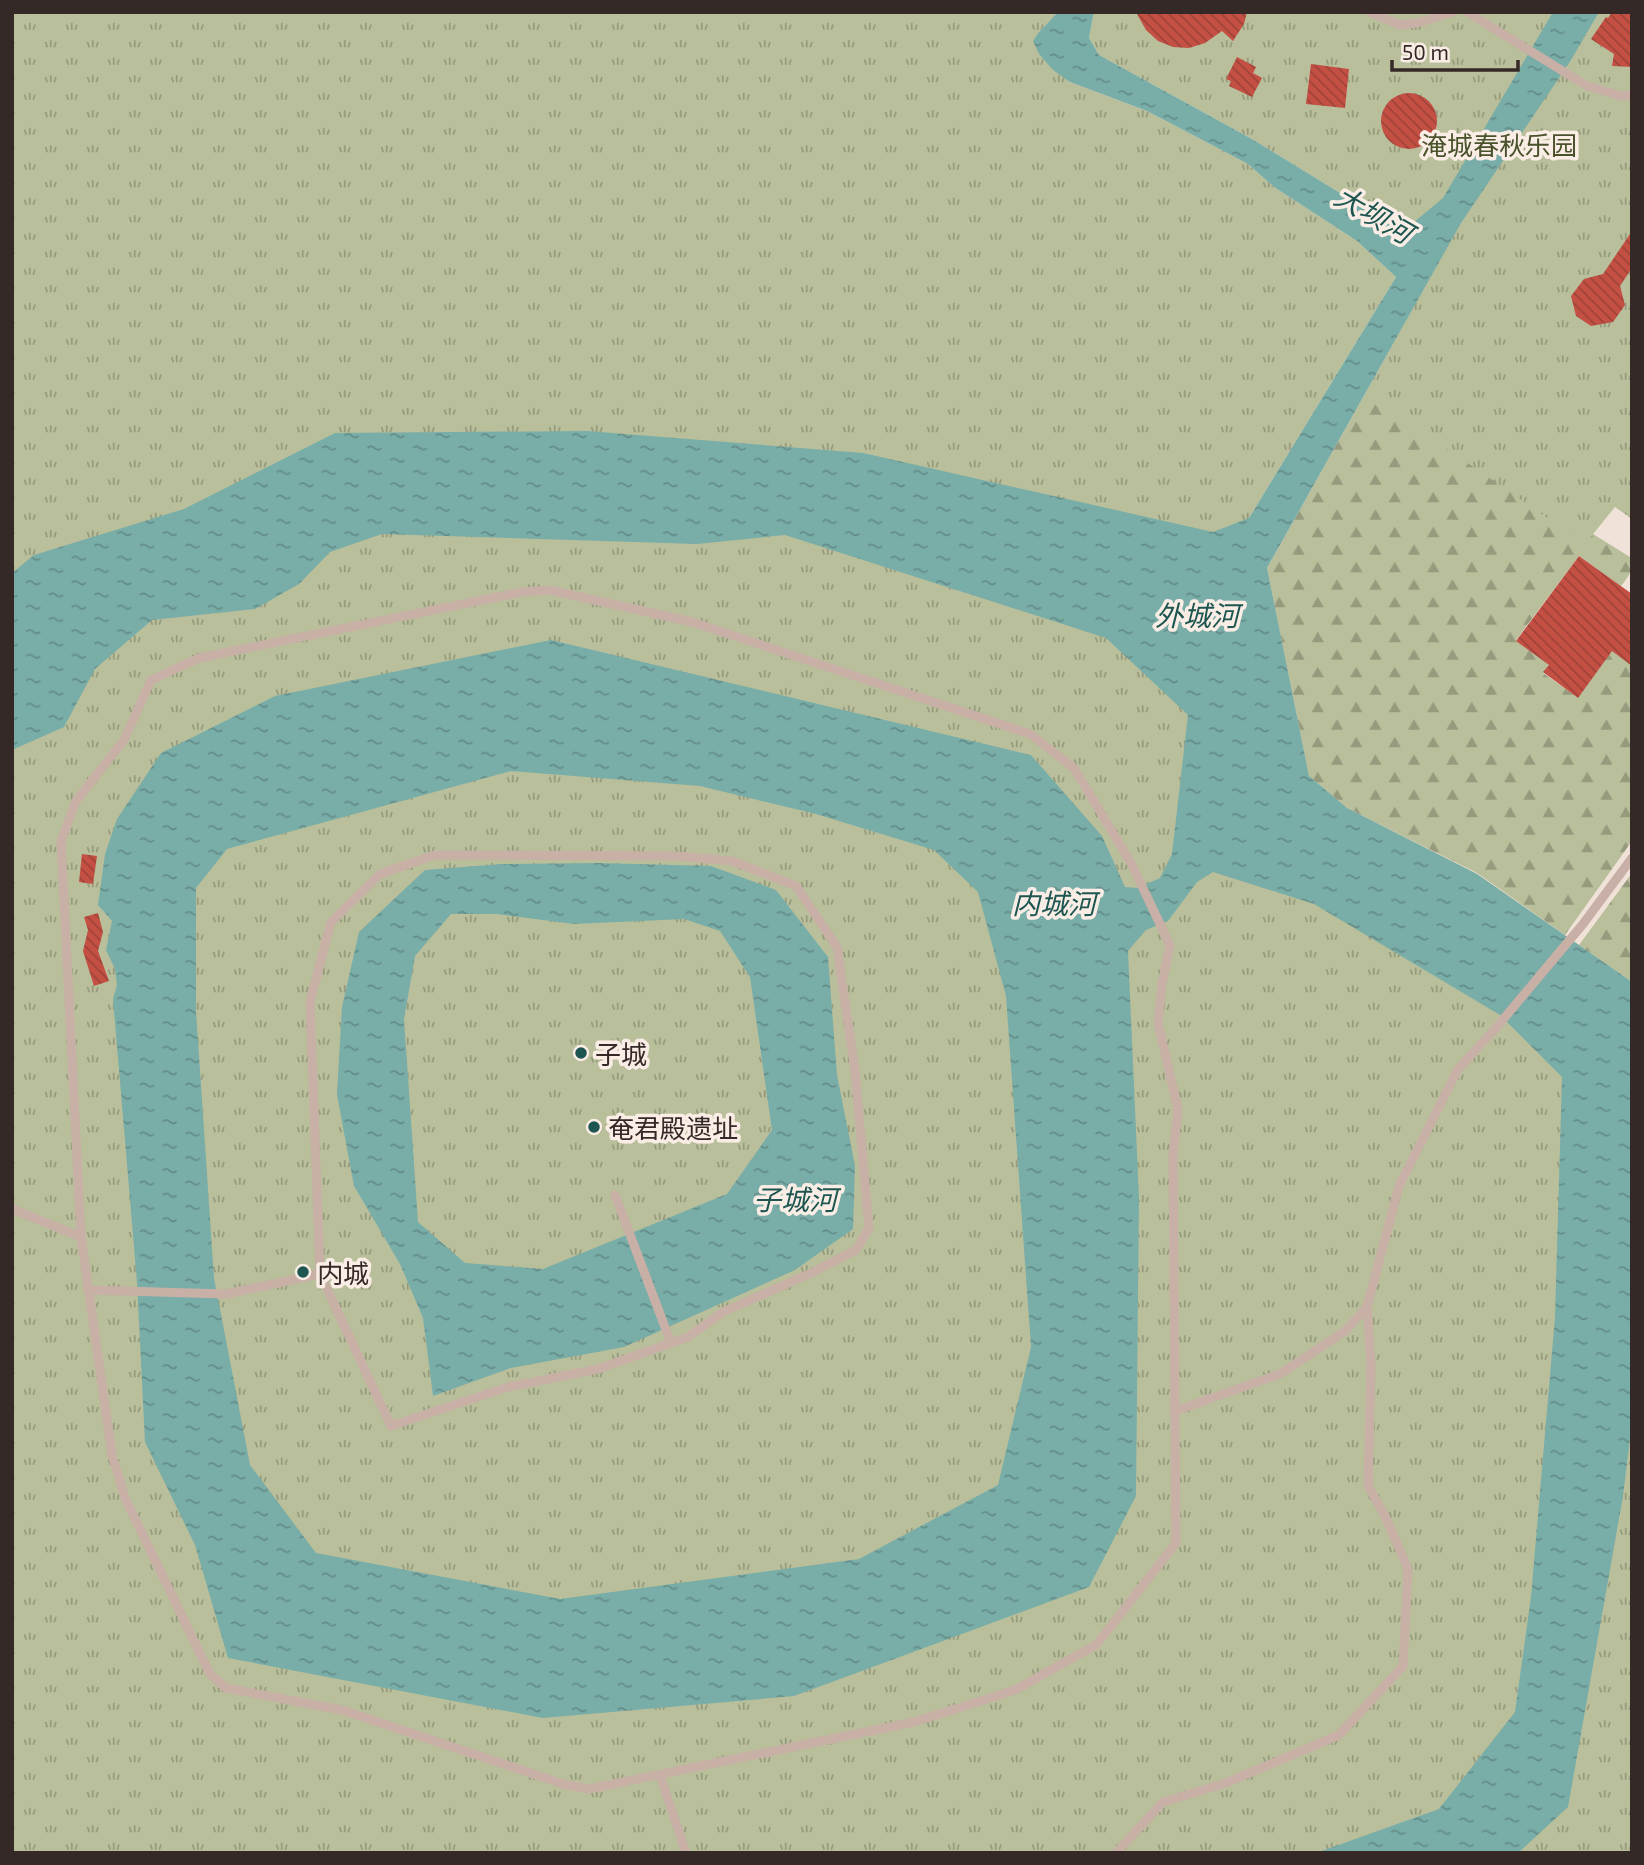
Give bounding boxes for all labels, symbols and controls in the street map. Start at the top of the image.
scale bar [1392,28,1518,72]
text: 50 m [1402,39,1449,64]
park label: 淹城春秋乐园 [1421,129,1577,160]
water label: 大坝河 [1329,178,1423,252]
water label: 外城河 [1155,598,1244,632]
water label: 内城河 [1012,886,1101,920]
place label: 子城 [595,1038,647,1069]
marker: 子城 [573,1045,589,1061]
place label: 奄君殿遗址 [608,1112,738,1143]
marker: 奄君殿遗址 [586,1119,602,1135]
water label: 子城河 [753,1182,842,1216]
place label: 内城 [317,1257,369,1288]
marker: 内城 [295,1264,311,1280]

